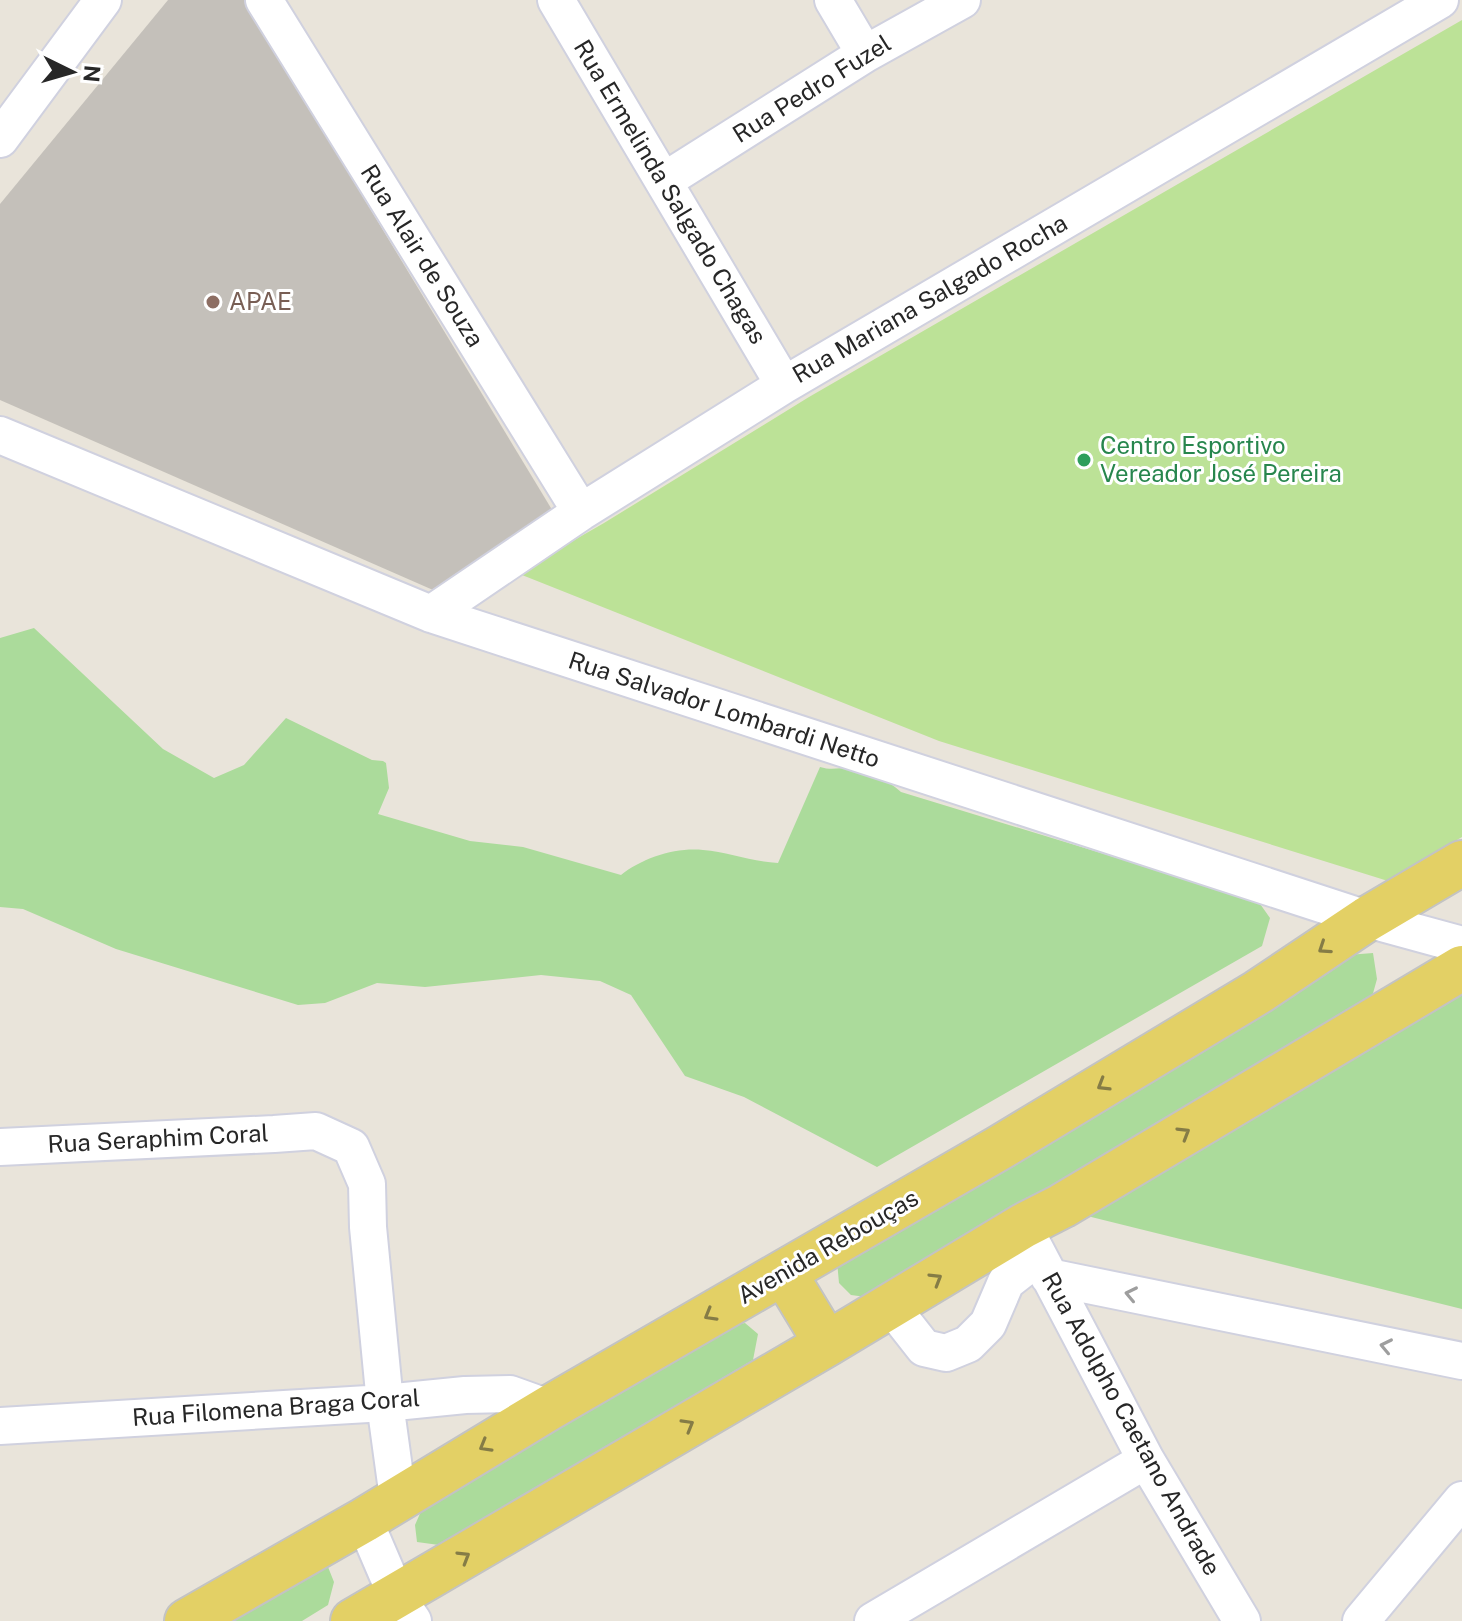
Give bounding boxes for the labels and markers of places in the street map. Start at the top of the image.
place label: APAE [229,287,292,315]
marker: APAE [204,293,222,311]
place label: Centro Esportivo Vereador José Pereira [1100,431,1342,487]
marker: Centro Esportivo Vereador José Pereira [1075,451,1093,469]

